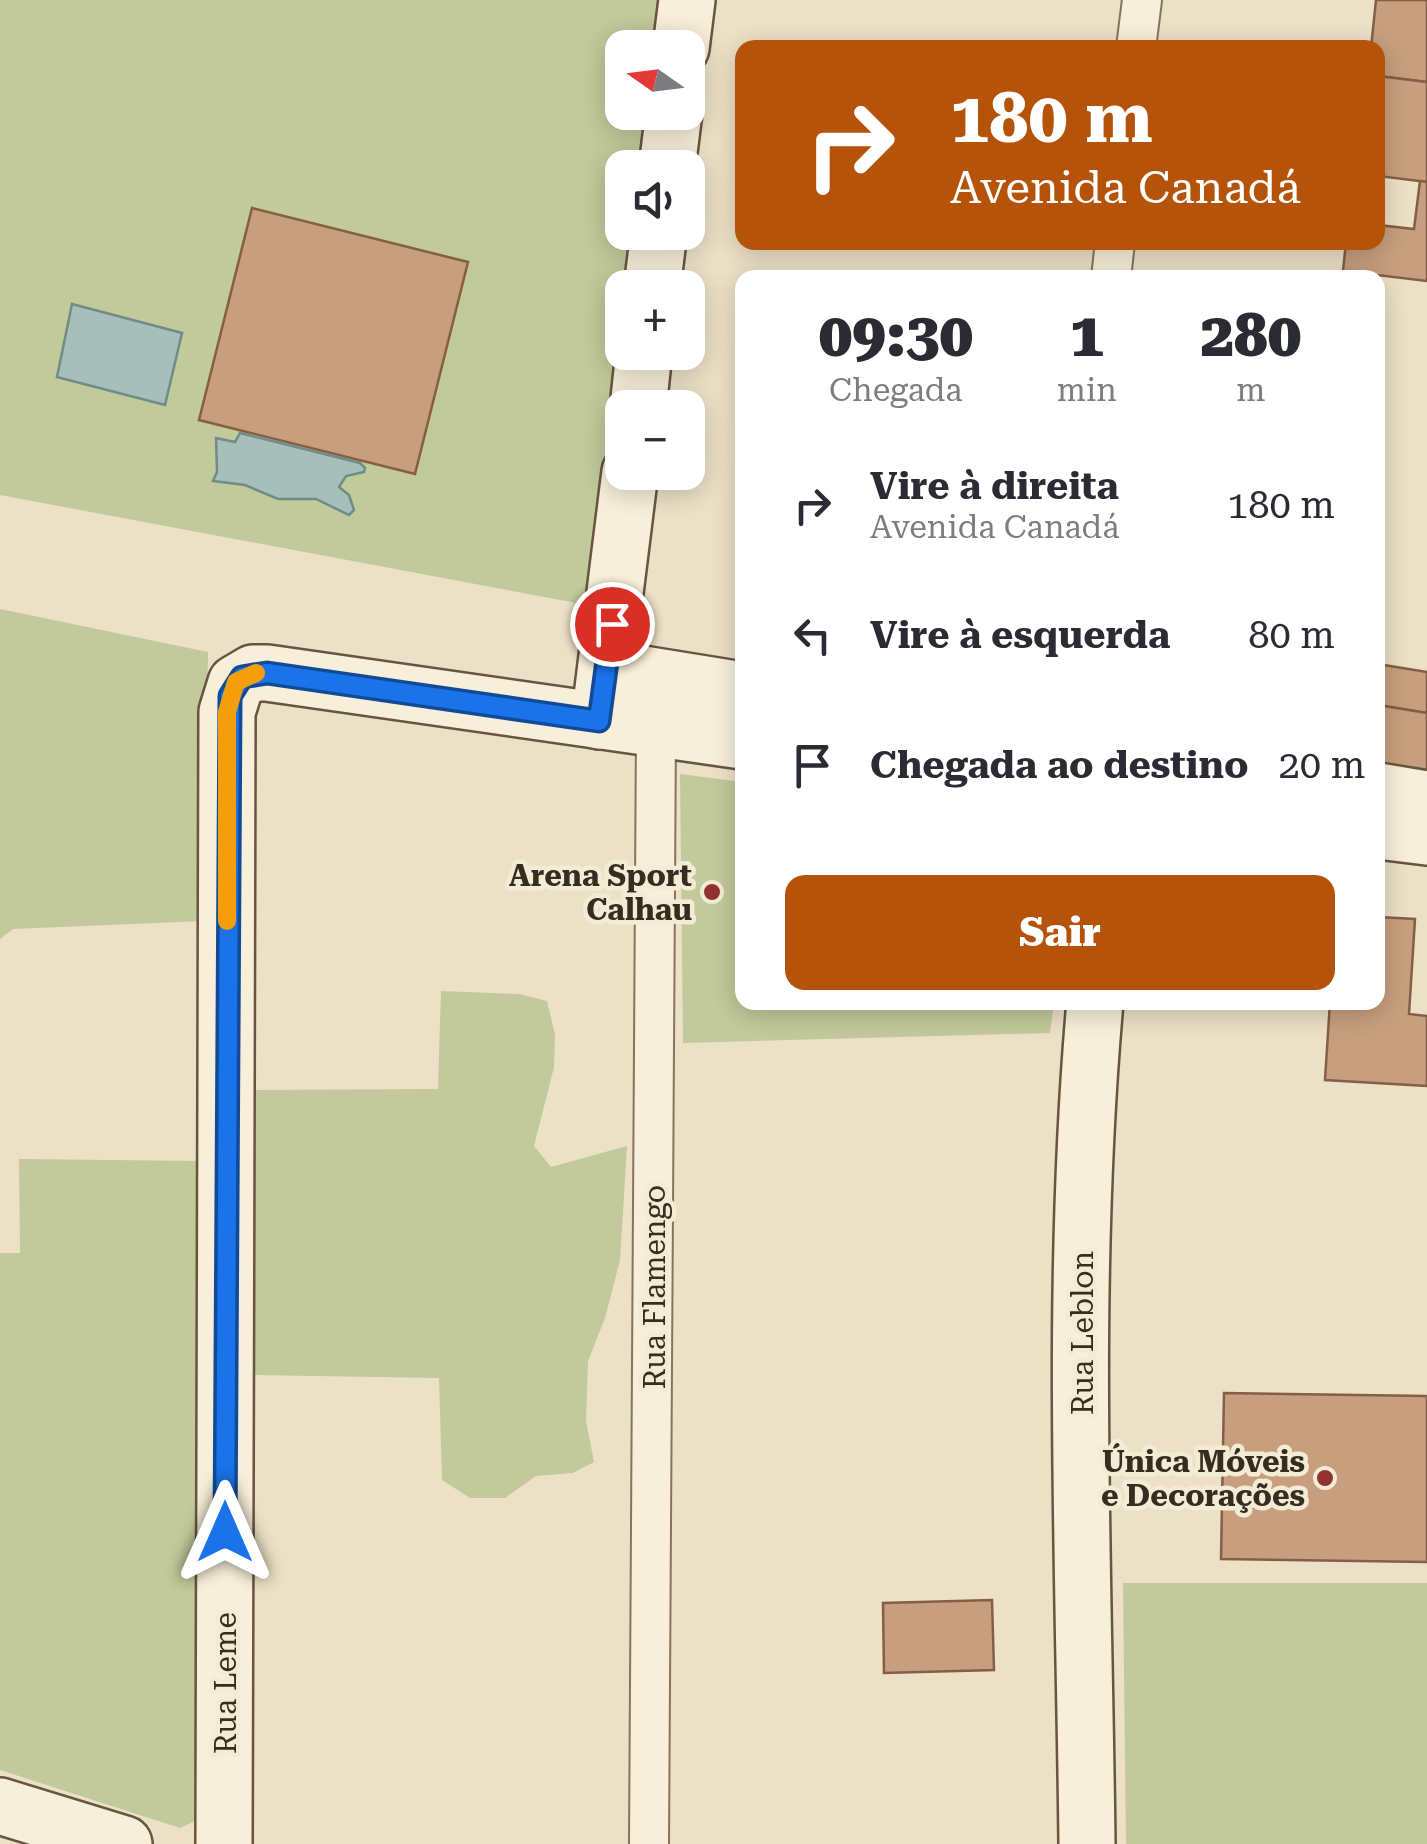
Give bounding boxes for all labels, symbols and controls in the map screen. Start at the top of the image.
north arrow [605,30,705,130]
map controls [605,30,705,490]
text: 180 m [950,77,1153,159]
icon: right [785,80,915,210]
button: sound [605,150,705,250]
text: Avenida Canadá [950,161,1301,214]
button: + [605,270,705,370]
text: 09:30 [819,300,973,371]
text: 1 [1070,300,1104,371]
text: 280 [1200,300,1301,371]
text: Chegada [829,371,963,409]
text: min [1057,371,1117,409]
text: m [1236,371,1265,409]
button: − [605,390,705,490]
text: Vire à direita [870,464,1119,508]
icon: right [785,478,840,533]
text: 180 m [1227,483,1335,527]
text: Avenida Canadá [870,508,1119,546]
pin [570,582,655,667]
icon: arrive [585,597,640,652]
icon: left [785,608,840,663]
text: Vire à esquerda [870,613,1170,657]
text: 80 m [1248,613,1335,657]
icon: arrive [785,738,840,793]
text: Chegada ao destino [870,743,1248,787]
text: 20 m [1278,743,1365,787]
place label: Arena Sport Calhau [509,858,692,927]
button: Sair [785,875,1335,990]
marker: Arena Sport Calhau [701,881,723,903]
street label: Rua Flamengo [637,1185,672,1389]
street label: Rua Leblon [1065,1251,1100,1415]
place label: Única Móveis e Decorações [1101,1443,1305,1513]
marker: Única Móveis e Decorações [1314,1467,1336,1489]
position arrow [173,1480,277,1584]
street label: Rua Leme [208,1612,243,1754]

